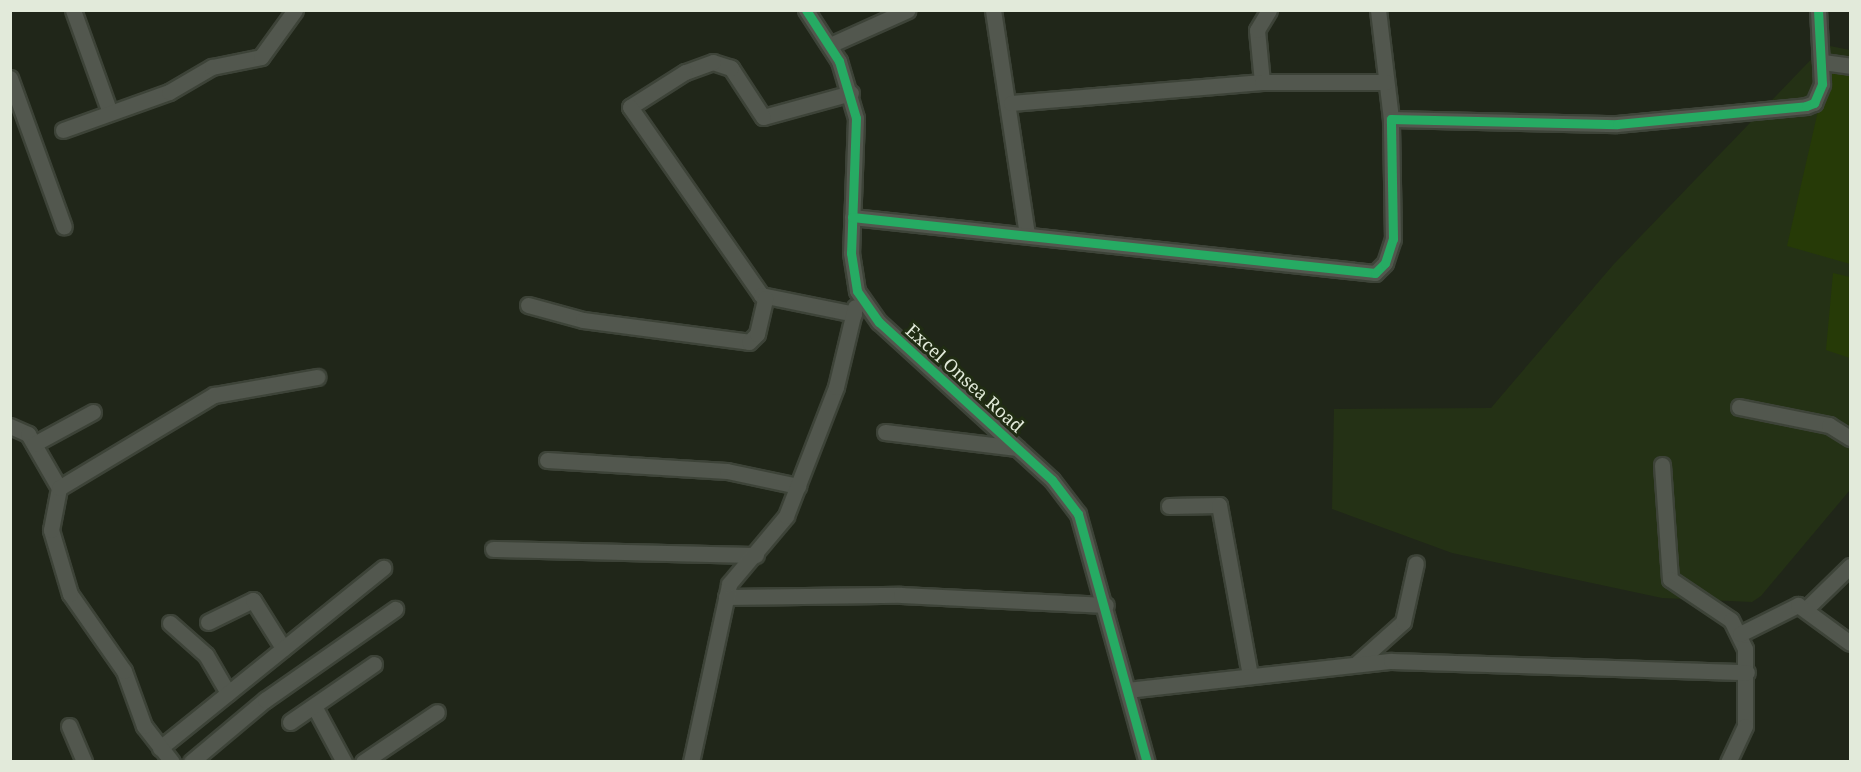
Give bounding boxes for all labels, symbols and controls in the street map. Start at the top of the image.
street label: Excel Onsea Road [902,319,1028,437]

